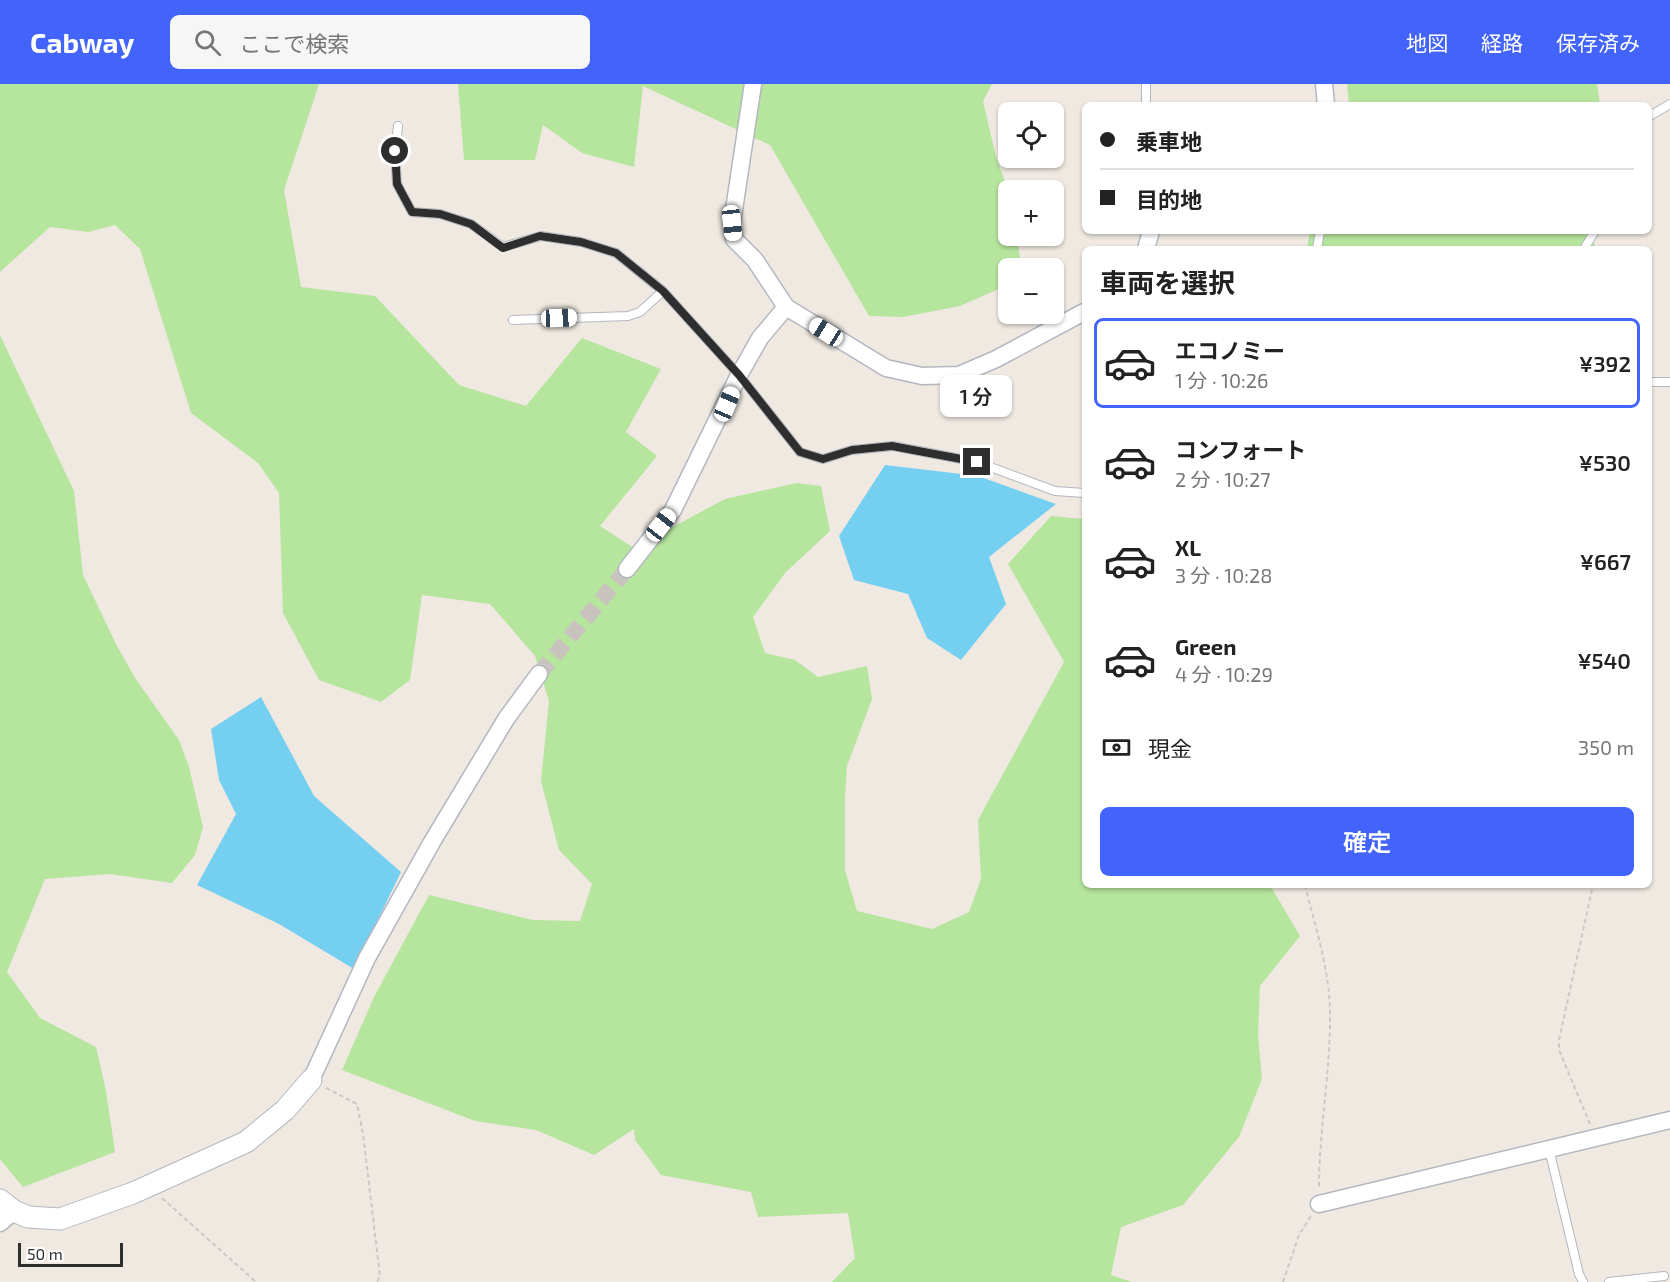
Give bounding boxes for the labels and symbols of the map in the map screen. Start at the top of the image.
route start [381,137,408,164]
car [721,204,743,242]
car [541,308,577,328]
car [806,315,846,349]
callout: 1 分 [941,375,1013,417]
car [712,384,742,424]
route end [963,448,990,475]
car [643,505,679,545]
scale bar [18,1240,123,1268]

